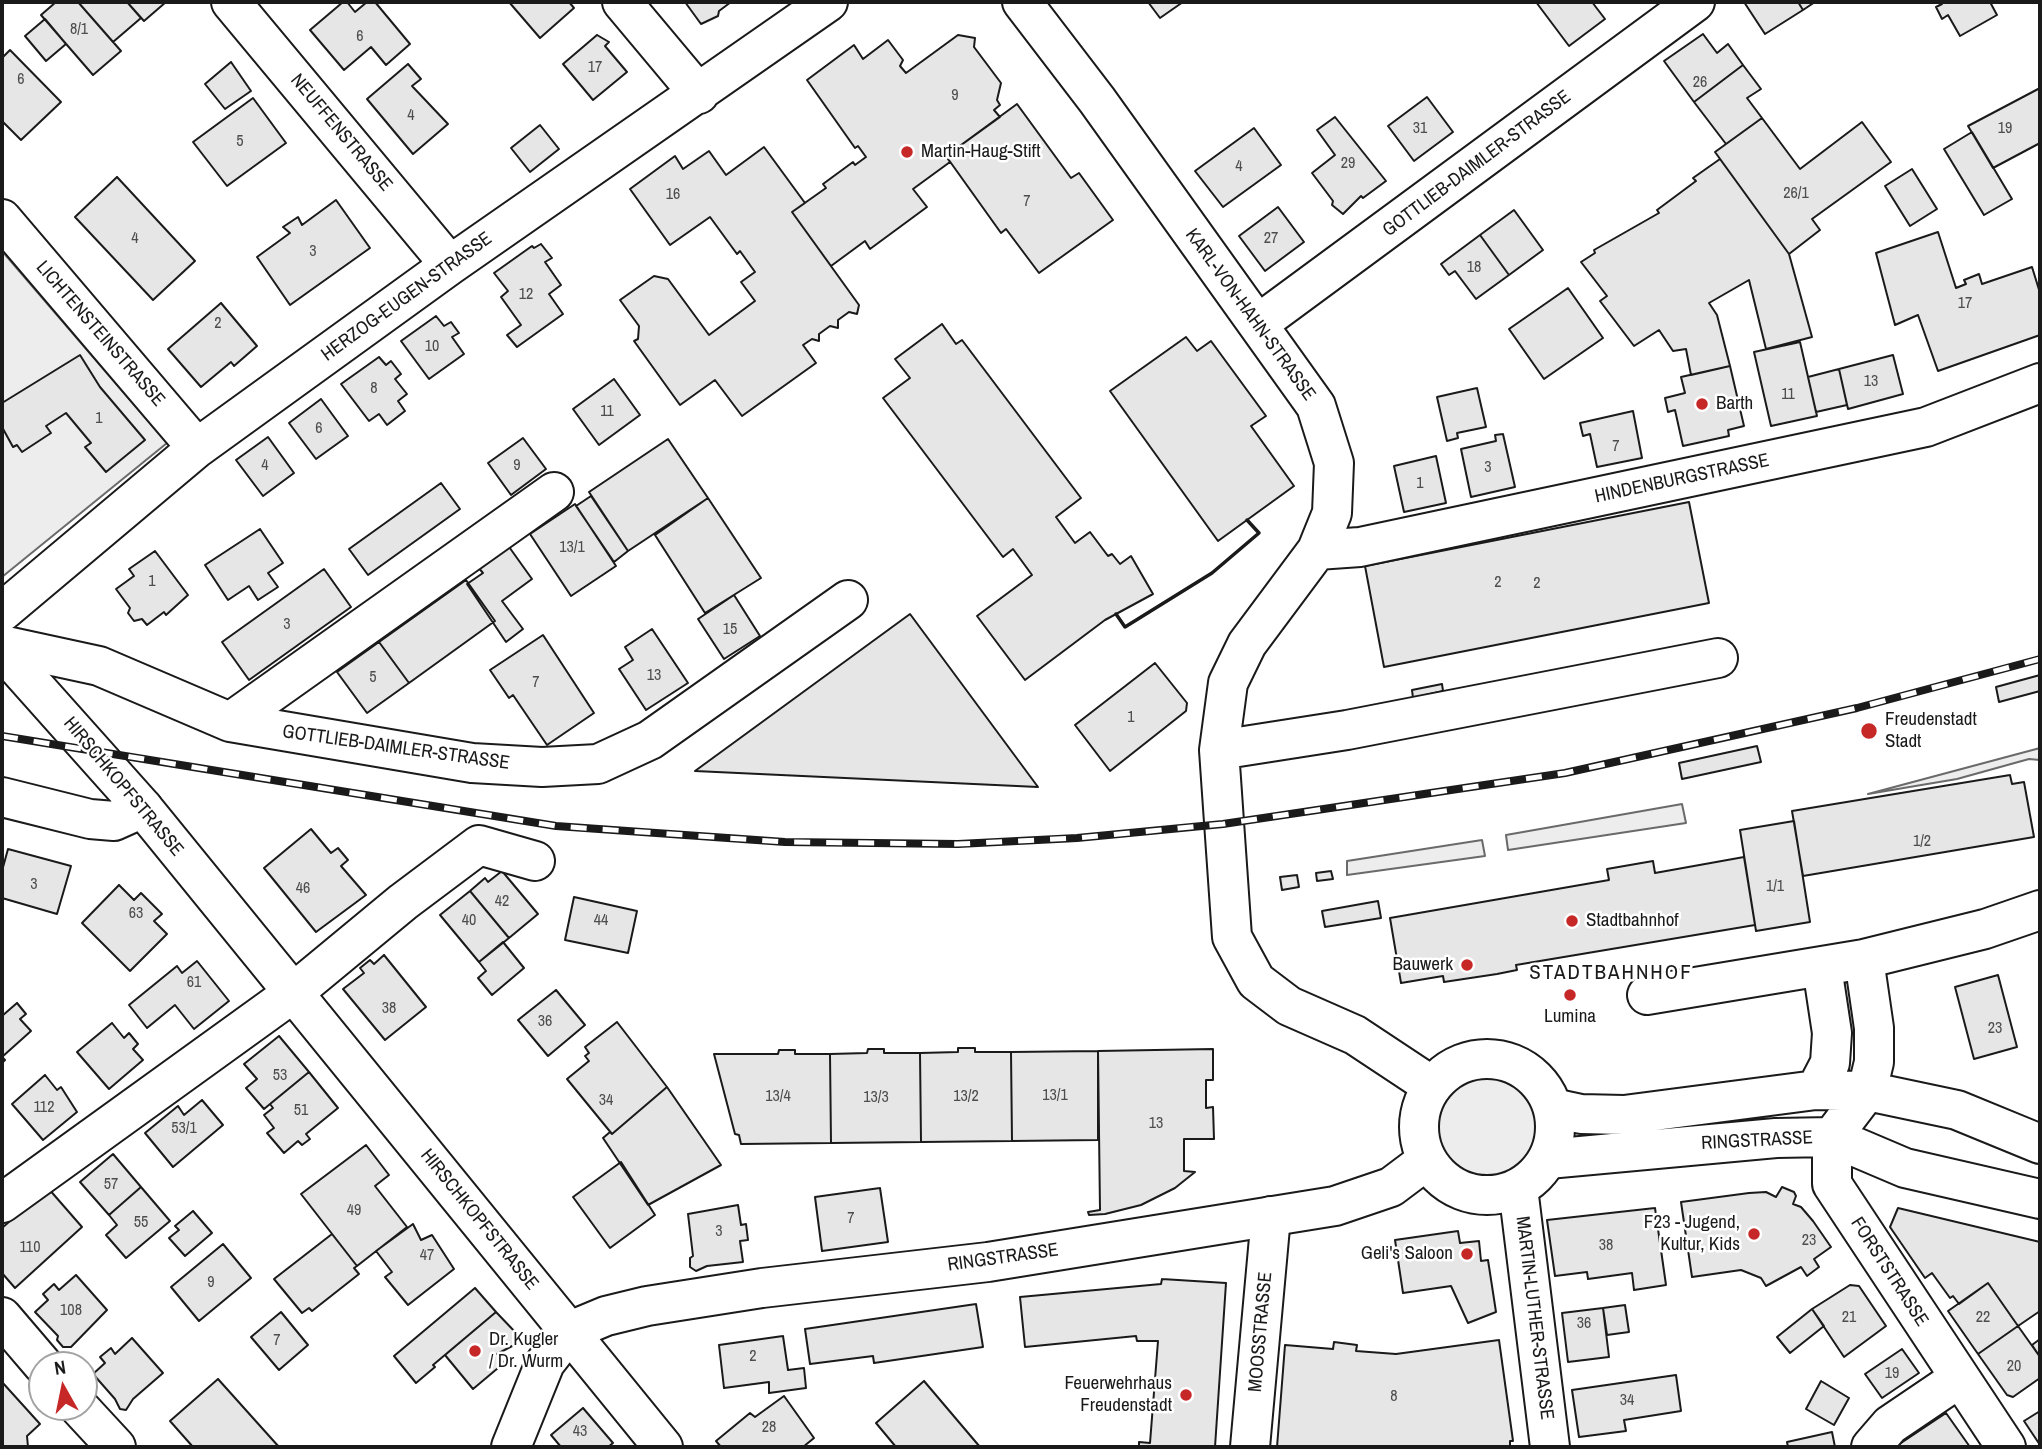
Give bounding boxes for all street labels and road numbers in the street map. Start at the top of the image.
street label: NEUFFENSTRASSE [285,70,397,196]
street label: GOTTLIEB-DAIMLER-STRASSE [1379,86,1575,242]
street label: KARL-VON-HAHN-STRASSE [1180,225,1320,405]
street label: HERZOG-EUGEN-STRASSE [317,227,497,367]
street label: LICHTENSTEINSTRASSE [31,257,169,411]
street label: HINDENBURGSTRASSE [1593,449,1771,509]
street label: HIRSCHKOPFSTRASSE [58,713,188,861]
street label: GOTTLIEB-DAIMLER-STRASSE [281,721,511,775]
street label: RINGSTRASSE [1701,1127,1813,1155]
street label: HIRSCHKOPFSTRASSE [415,1145,543,1295]
street label: FORSTSTRASSE [1845,1213,1933,1331]
street label: MARTIN-LUTHER-STRASSE [1510,1215,1558,1421]
street label: RINGSTRASSE [946,1239,1060,1277]
street label: MOOSSTRASSE [1244,1271,1278,1393]

